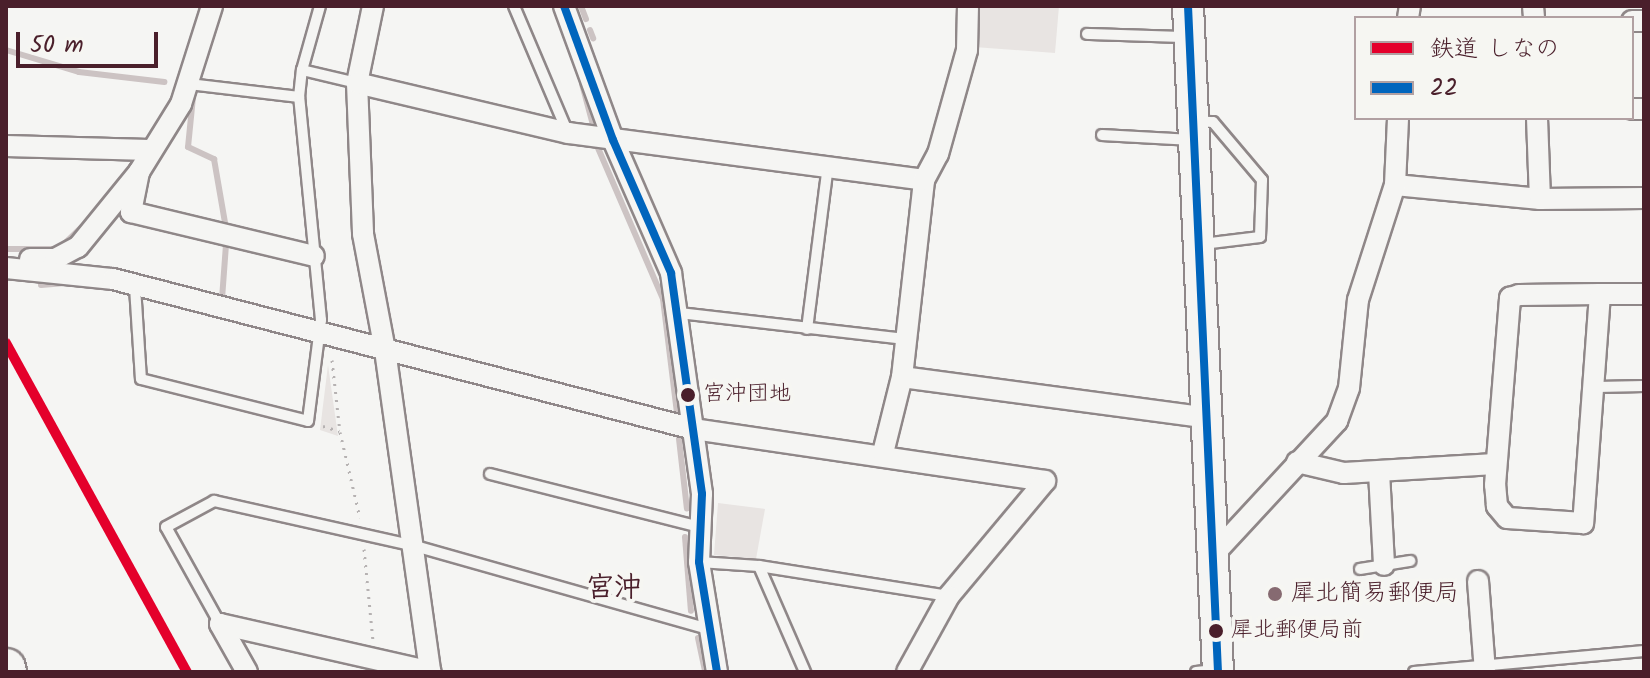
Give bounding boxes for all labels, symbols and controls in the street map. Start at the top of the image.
scale bar [20,16,162,66]
legend [1354,16,1634,120]
text: 50 m [30,26,84,65]
text: 鉄道 しなの [1430,30,1560,69]
text: 22 [1430,69,1458,108]
place label: 宮沖団地 [703,382,791,408]
marker: 宮沖団地 [680,387,696,403]
district label: 宮沖 [586,572,642,606]
place label: 犀北簡易郵便局 [1291,580,1459,608]
marker: 犀北簡易郵便局 [1266,585,1284,603]
place label: 犀北郵便局前 [1231,618,1363,644]
marker: 犀北郵便局前 [1208,623,1224,639]

